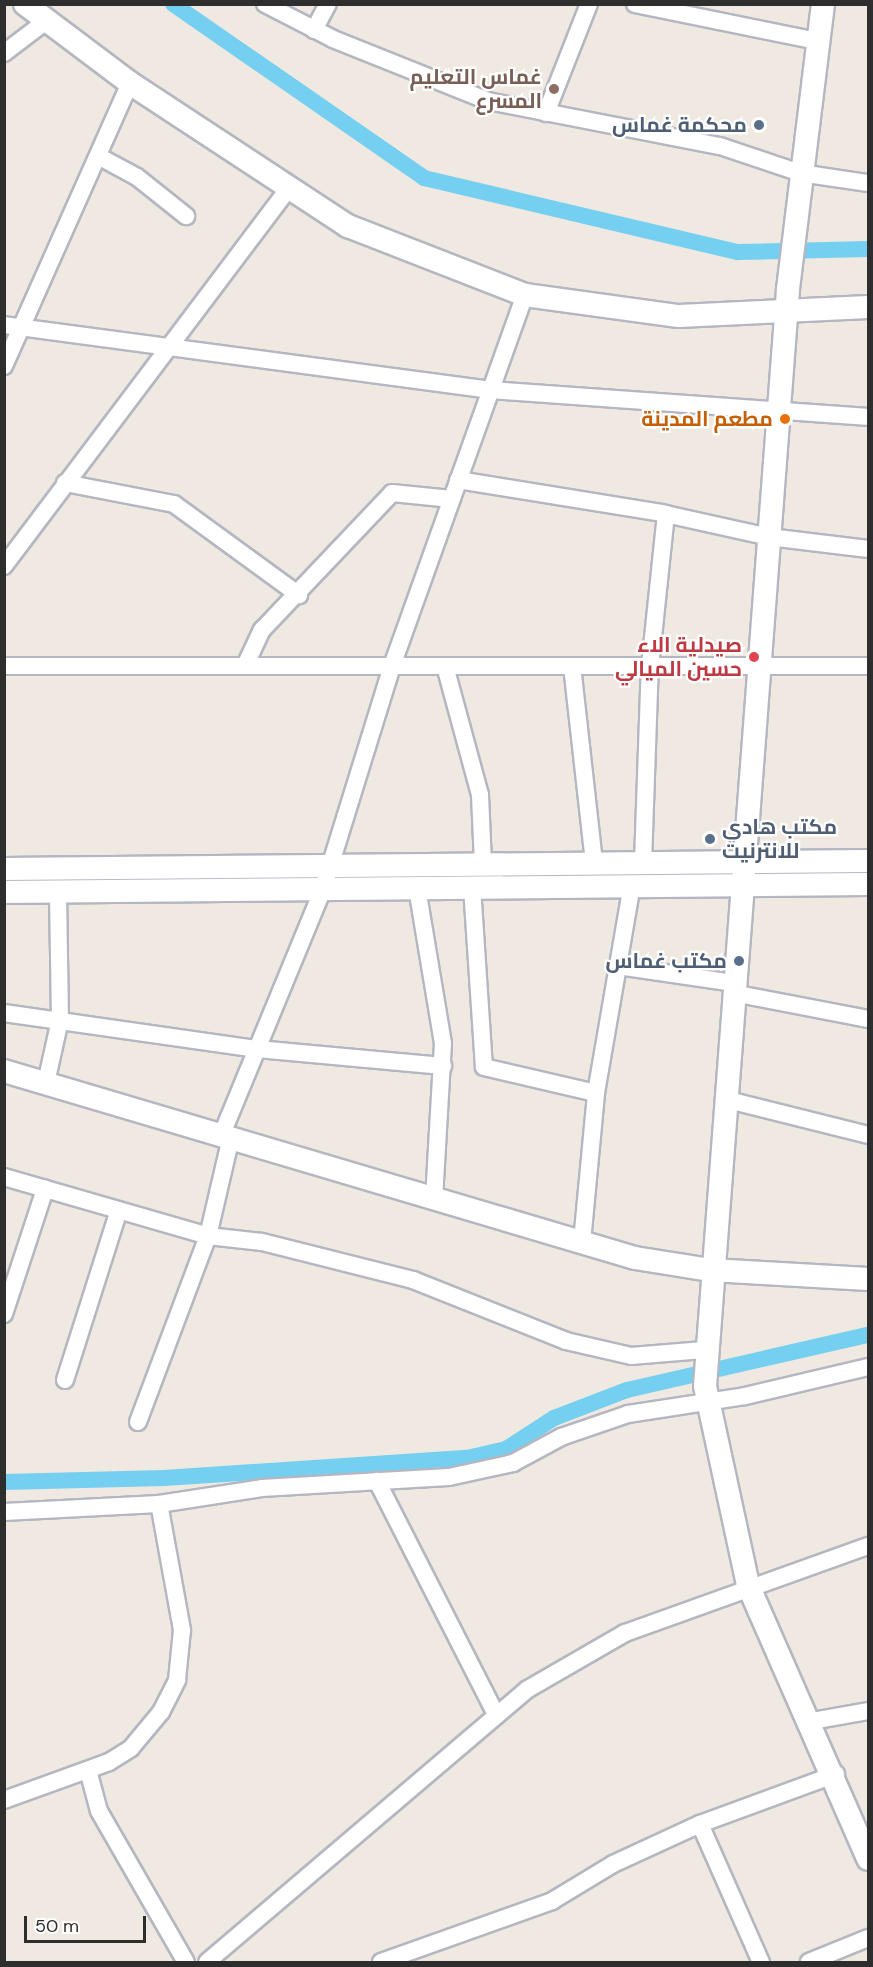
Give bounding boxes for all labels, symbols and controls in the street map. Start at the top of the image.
place label: غماس التعليم المسرع [409,64,542,114]
marker: غماس التعليم المسرع [547,82,561,96]
place label: محكمة غماس [612,112,747,138]
marker: محكمة غماس [752,118,766,132]
place label: مطعم المدينة [641,406,773,432]
marker: مطعم المدينة [778,412,792,426]
place label: صيدلية الاء حسين الميالي [615,632,742,682]
marker: صيدلية الاء حسين الميالي [747,650,761,664]
place label: مكتب هادي للانترنيت [722,814,837,864]
marker: مكتب هادي للانترنيت [703,832,717,846]
place label: مكتب غماس [605,948,727,974]
marker: مكتب غماس [732,954,746,968]
scale bar [27,1904,148,1942]
text: 50 m [35,1914,79,1938]

